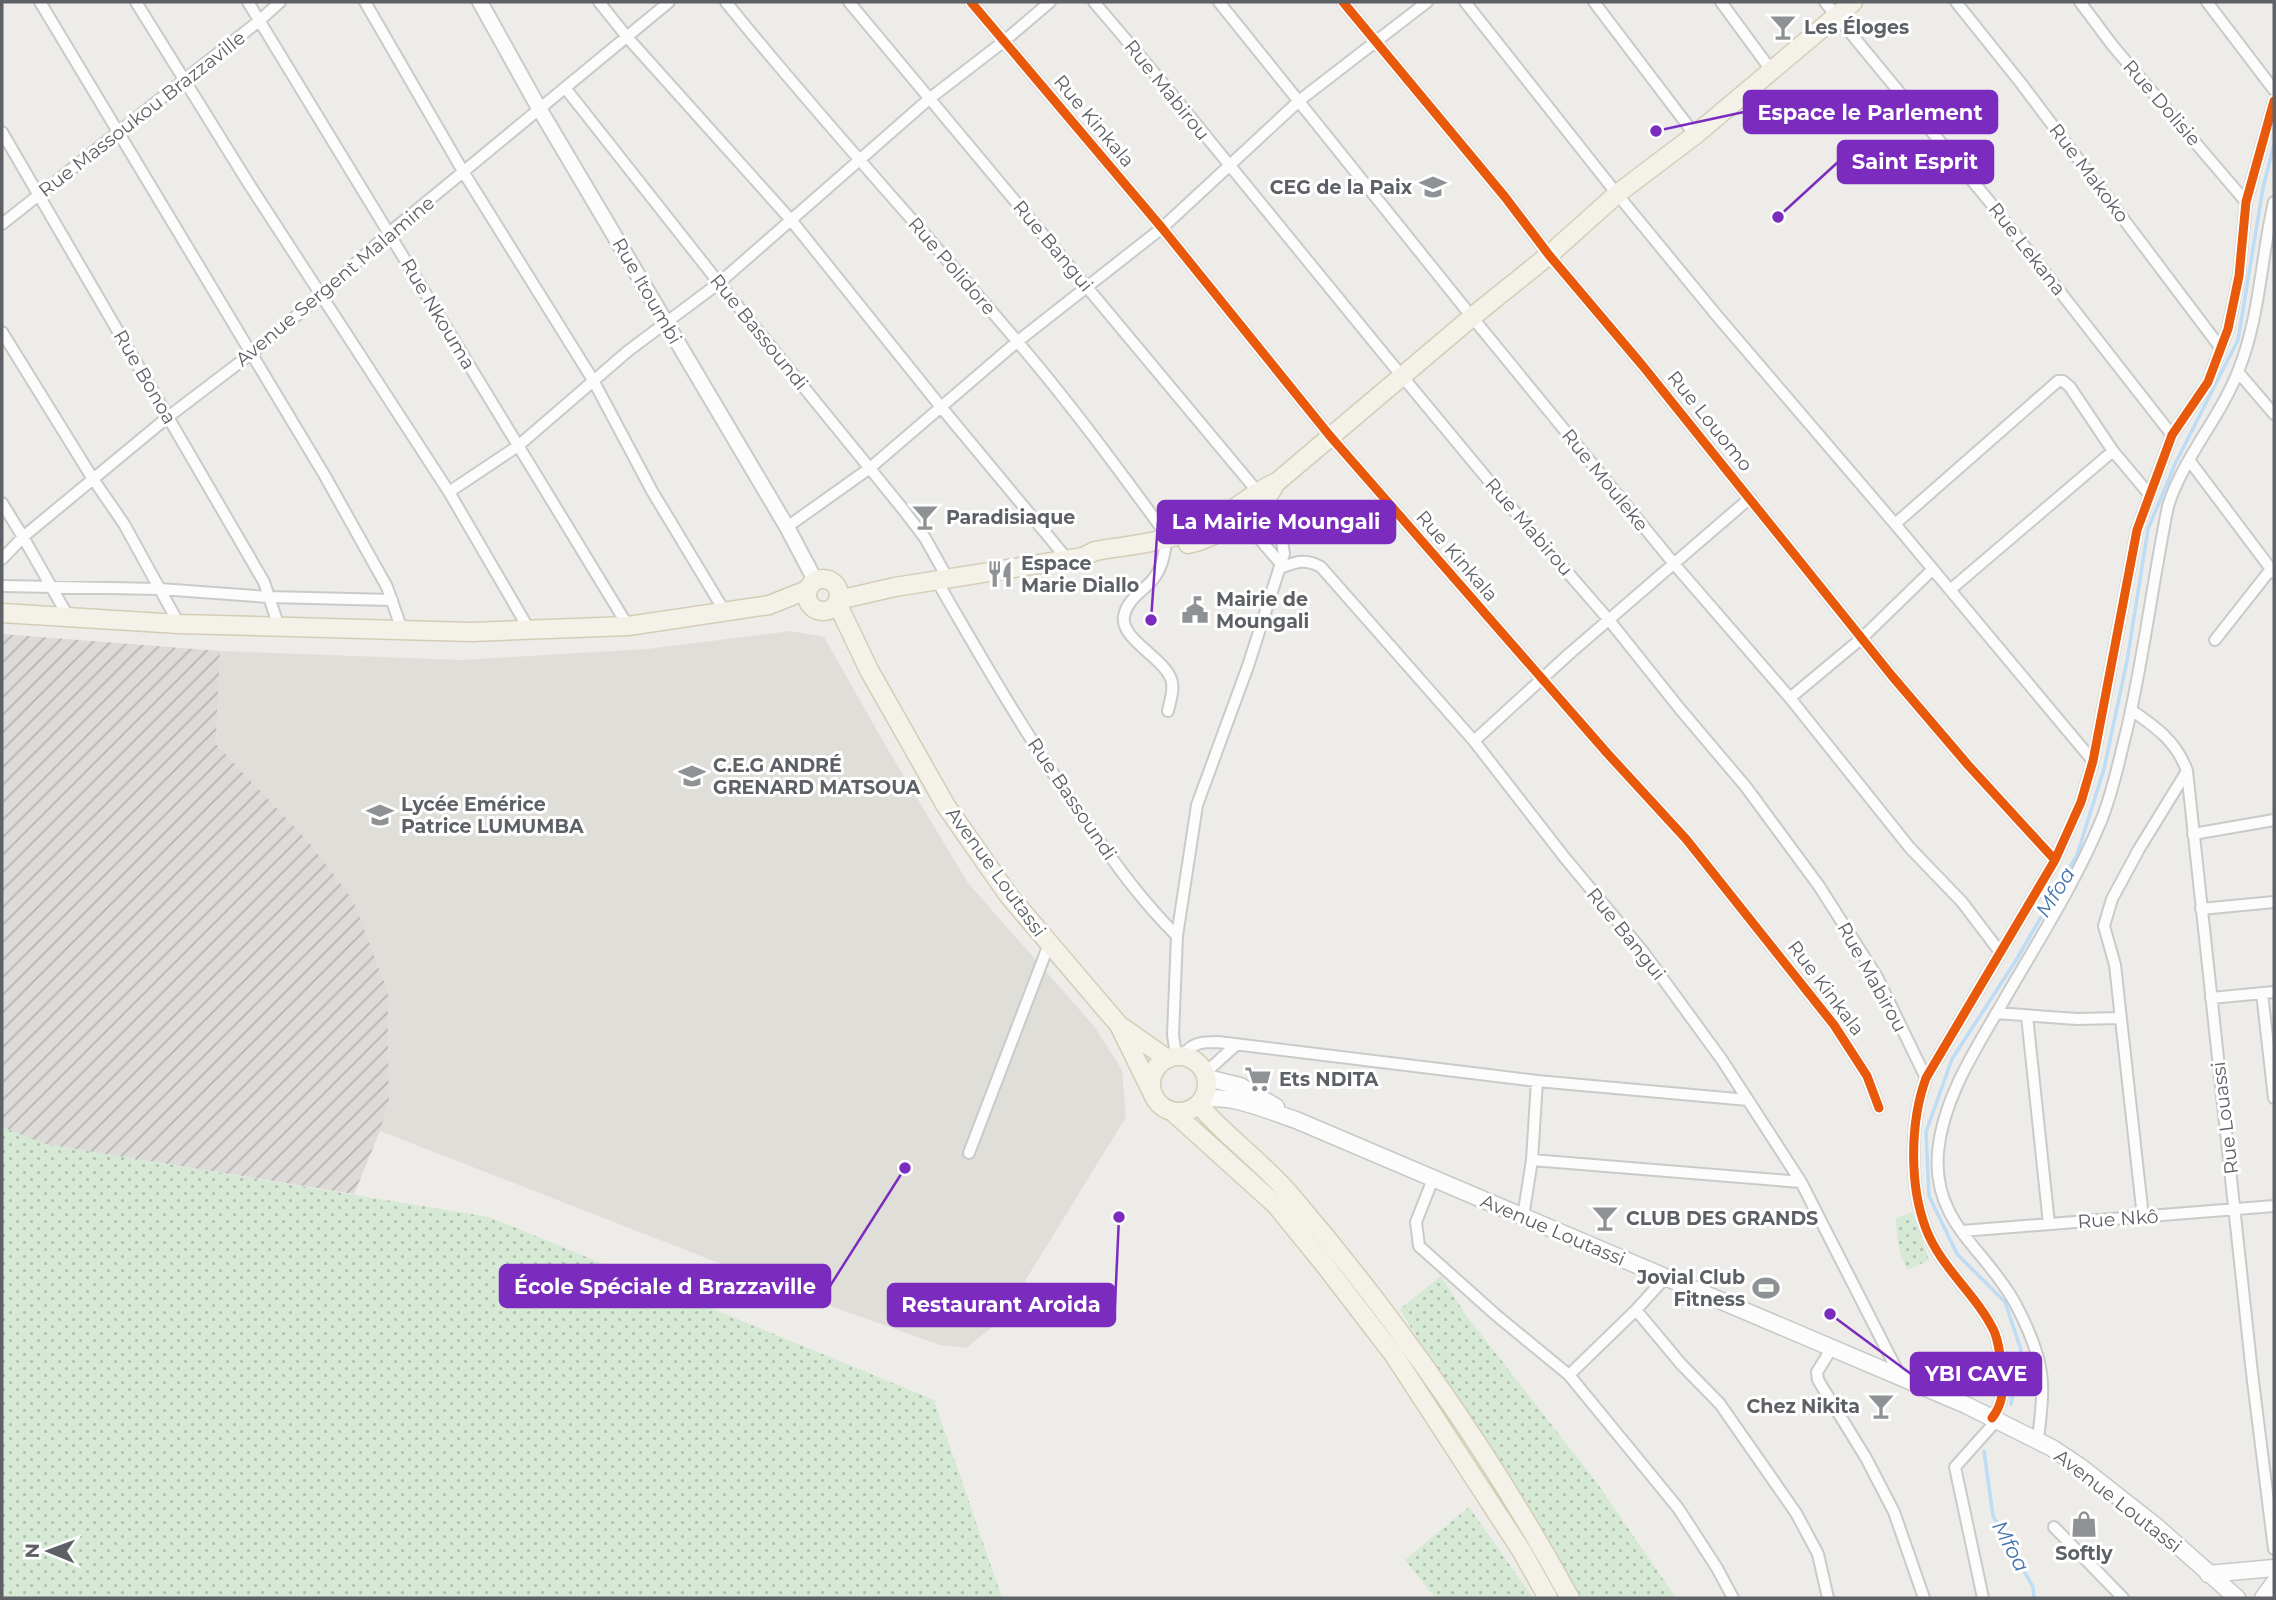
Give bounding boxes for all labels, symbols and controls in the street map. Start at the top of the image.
bar icon: Les Éloges [1768,12,1798,42]
place label: Les Éloges [1804,16,1909,39]
street label: Rue Massoukou Brazzaville [34,26,250,202]
street label: Rue Mabirou [1120,35,1214,145]
street label: Rue Dolisie [2118,55,2206,151]
street label: Rue Kinkala [1049,70,1139,172]
callout: Espace le Parlement [1744,91,1997,133]
text: Espace le Parlement [1757,100,1983,125]
street label: Rue Makoko [2044,119,2134,227]
callout: Saint Esprit [1838,141,1993,183]
text: Saint Esprit [1852,149,1978,174]
school or university icon: CEG de la Paix [1418,172,1448,202]
place label: CEG de la Paix [1270,176,1413,199]
street label: Avenue Sergent Malamine [231,191,439,371]
street label: Rue Bangui [1008,196,1098,296]
street label: Rue Lekana [1983,198,2071,300]
street label: Rue Polidore [903,212,1001,320]
street label: Rue Itoumbi [607,234,687,348]
street label: Rue Nkouma [396,254,480,374]
street label: Rue Bassoundi [705,269,813,395]
street label: Rue Bonoa [109,326,181,428]
street label: Rue Louomo [1662,366,1758,476]
street label: Rue Mouleke [1557,424,1653,536]
street label: Rue Mabirou [1480,473,1578,581]
callout: La Mairie Moungali [1158,501,1395,543]
bar icon: Paradisiaque [910,502,940,532]
place label: Paradisiaque [946,506,1075,529]
street label: Rue Kinkala [1411,506,1503,606]
text: La Mairie Moungali [1172,509,1380,534]
place label: Espace Marie Diallo [1021,552,1139,597]
restaurant icon: Espace Marie Diallo [985,559,1015,589]
place label: Mairie de Moungali [1216,588,1309,633]
public building icon: Mairie de Moungali [1180,595,1210,625]
street label: Rue Bassoundi [1023,733,1121,865]
place label: C.E.G ANDRÉ GRENARD MATSOUA [713,754,921,799]
school or university icon: C.E.G ANDRÉ GRENARD MATSOUA [677,761,707,791]
place label: Lycée Emérice Patrice LUMUMBA [401,793,584,838]
school or university icon: Lycée Emérice Patrice LUMUMBA [365,800,395,830]
street label: Avenue Loutassi [941,803,1051,941]
water label: Mfoa [2030,862,2080,922]
street label: Rue Bangui [1582,883,1670,985]
street label: Rue Mabirou [1832,918,1912,1036]
street label: Rue Kinkala [1783,936,1869,1040]
street label: Rue Louassi [2207,1060,2243,1176]
supermarket icon: Ets NDITA [1243,1064,1273,1094]
place label: Ets NDITA [1279,1068,1379,1091]
street label: Avenue Loutassi [1477,1189,1629,1271]
bar icon: CLUB DES GRANDS [1590,1203,1620,1233]
street label: Rue Nkô [2077,1205,2159,1233]
place label: CLUB DES GRANDS [1626,1207,1818,1230]
callout: École Spéciale d Brazzaville [500,1265,830,1307]
place label: Jovial Club Fitness [1636,1266,1745,1311]
sports icon: Jovial Club Fitness [1751,1273,1781,1303]
text: École Spéciale d Brazzaville [514,1274,816,1299]
callout: Restaurant Aroida [888,1284,1115,1326]
text: Restaurant Aroida [901,1292,1101,1317]
callout: YBI CAVE [1911,1353,2041,1395]
text: YBI CAVE [1924,1361,2027,1386]
bar icon: Chez Nikita [1866,1391,1896,1421]
place label: Chez Nikita [1747,1395,1860,1418]
street label: Avenue Loutassi [2050,1444,2186,1558]
shop icon: Softly [2069,1509,2099,1539]
north arrow [14,1516,84,1586]
water label: Mfoa [1987,1516,2035,1576]
place label: Softly [2055,1542,2113,1565]
text: N [21,1543,44,1559]

